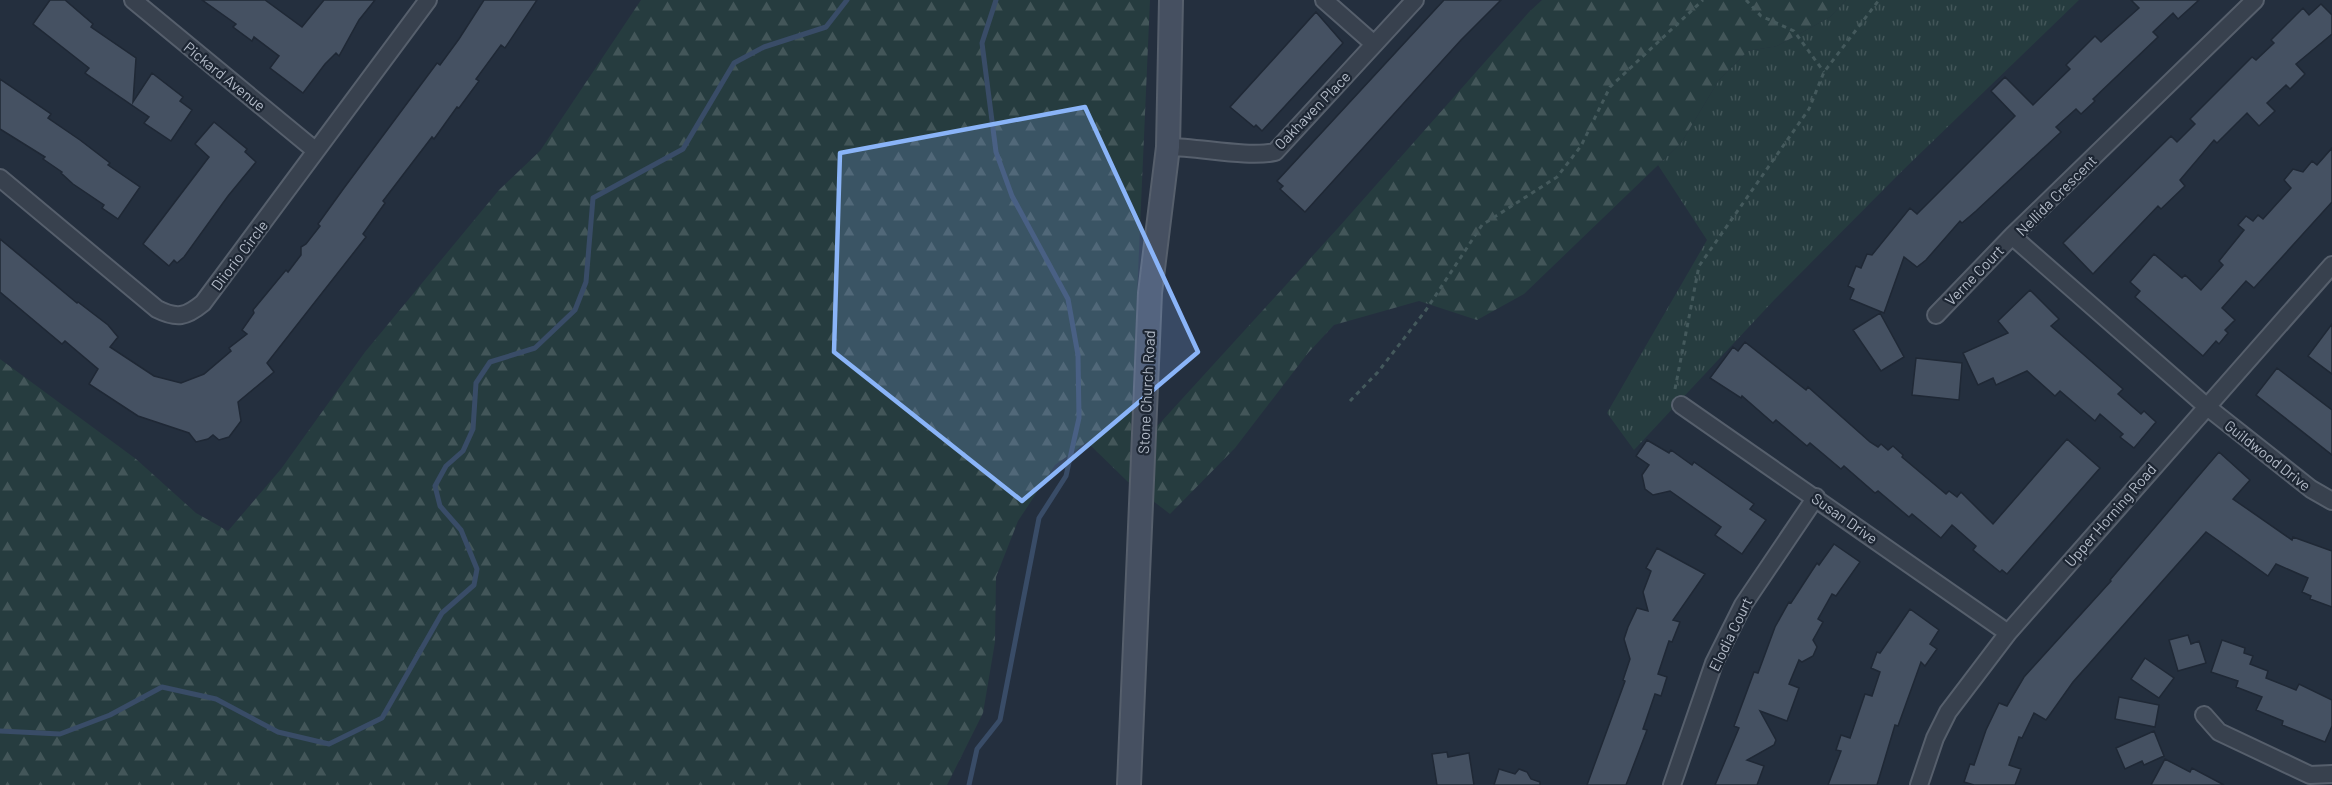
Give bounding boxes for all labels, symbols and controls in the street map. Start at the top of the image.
street label: Pickard Avenue [181,38,269,114]
street label: Oakhaven Place [1270,67,1354,153]
street label: Nellida Crescent [2012,151,2100,239]
street label: Diiorio Circle [207,216,271,294]
street label: Verne Court [1941,241,2007,309]
street label: Stone Church Road [1134,330,1158,454]
street label: Guildwood Drive [2221,416,2315,494]
street label: Upper Horning Road [2060,460,2160,570]
street label: Susan Drive [1809,489,1881,547]
street label: Elodia Court [1704,594,1756,674]

